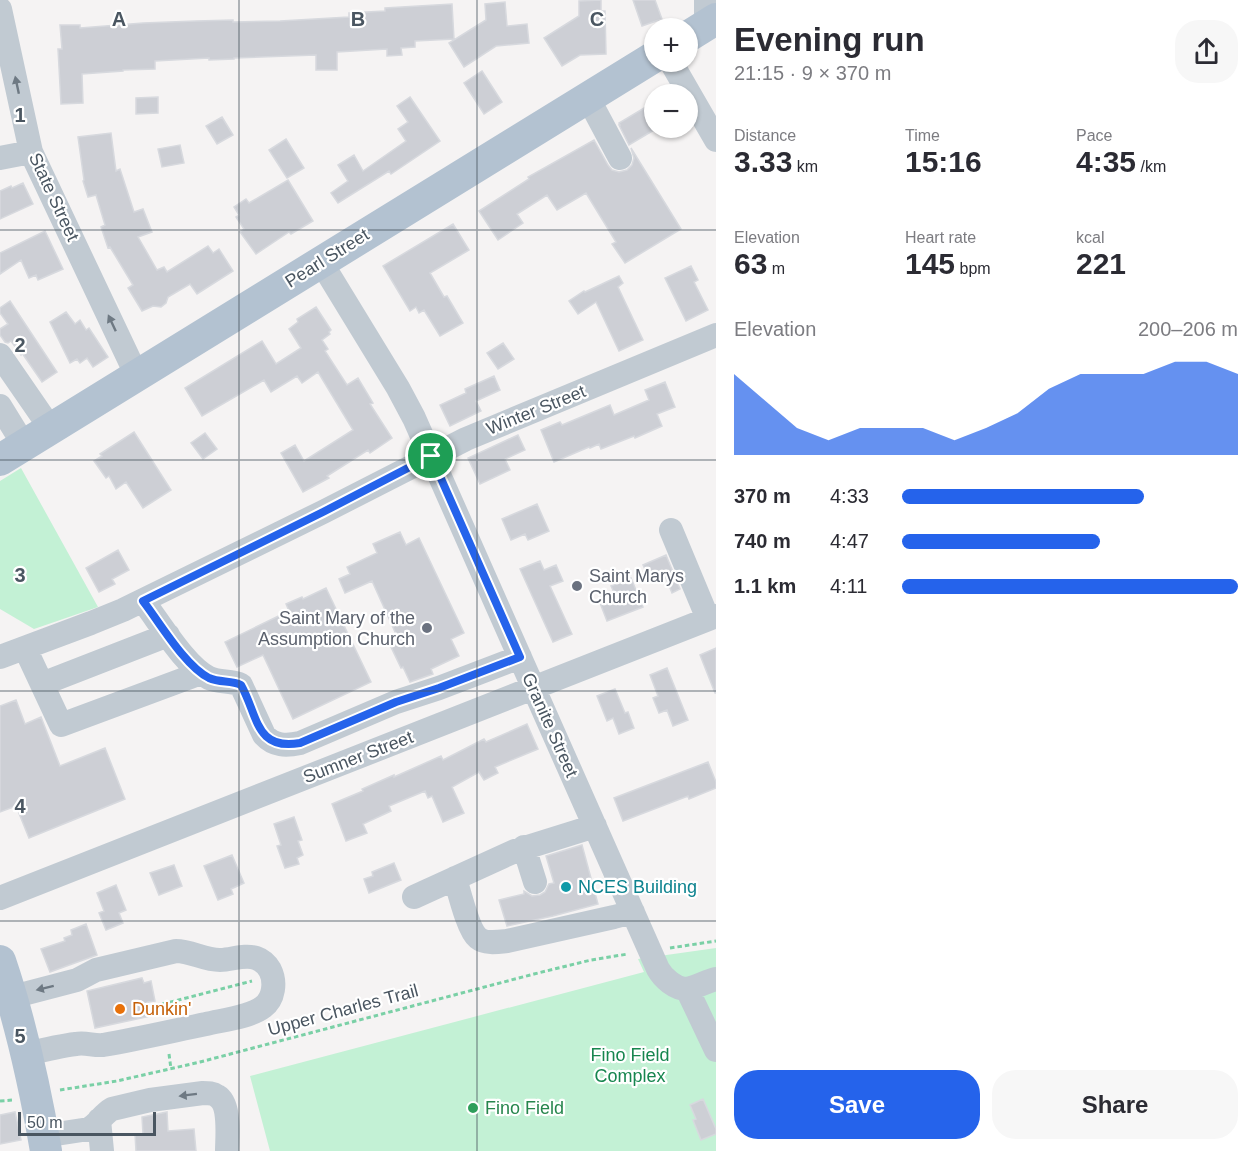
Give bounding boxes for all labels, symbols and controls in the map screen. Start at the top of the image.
text: A [112,8,126,30]
text: B [351,8,365,30]
text: C [590,8,604,30]
map controls [644,18,698,138]
button: + [644,18,698,72]
button: share [1175,20,1238,83]
text: Evening run [734,21,925,58]
text: 21:15 · 9 × 370 m [734,62,891,84]
one-way arrow [11,76,21,94]
button: − [644,84,698,138]
text: 1 [14,104,26,126]
text: Distance [734,127,796,144]
text: Time [905,127,940,144]
text: Pace [1076,127,1112,144]
text: 3.33 [734,145,792,178]
text: 15:16 [905,145,982,178]
text: 4:35 [1076,145,1136,178]
street label: State Street [25,150,83,244]
text: km [792,158,818,175]
text: /km [1136,158,1166,175]
street label: Pearl Street [281,224,373,292]
text: Elevation [734,229,800,246]
text: Heart rate [905,229,976,246]
text: kcal [1076,229,1104,246]
text: 63 [734,247,767,280]
text: 145 [905,247,955,280]
text: 221 [1076,247,1126,280]
text: m [767,260,785,277]
text: bpm [955,260,991,277]
one-way arrow [108,314,117,331]
text: Elevation [734,318,816,340]
text: 200–206 m [1138,318,1238,340]
text: 2 [14,334,26,356]
street label: Winter Street [484,381,588,439]
pin [405,430,456,481]
icon: arrive [414,439,447,472]
text: 370 m [734,485,791,507]
text: 4:33 [830,485,869,507]
text: 740 m [734,530,791,552]
text: 4:47 [830,530,869,552]
text: 3 [14,564,26,586]
place label: Saint Marys Church [589,566,684,607]
text: 1.1 km [734,575,796,597]
text: 4:11 [830,575,867,597]
marker: Saint Marys Church [570,579,584,593]
place label: Saint Mary of the Assumption Church [258,608,415,649]
marker: Saint Mary of the Assumption Church [420,621,434,635]
street label: Granite Street [518,670,582,780]
street label: Sumner Street [300,727,416,787]
text: 4 [14,795,26,817]
place label: NCES Building [578,877,697,897]
marker: NCES Building [559,880,573,894]
street label: Upper Charles Trail [266,980,420,1040]
one-way arrow [36,984,55,994]
place label: Dunkin' [132,999,191,1019]
marker: Dunkin' [113,1002,127,1016]
text: 5 [14,1025,26,1047]
park label: Fino Field Complex [590,1045,670,1086]
button: Save [734,1070,980,1139]
button: Share [992,1070,1238,1139]
one-way arrow [178,1090,197,1100]
place label: Fino Field [485,1098,564,1118]
marker: Fino Field [466,1101,480,1115]
scale bar [18,1109,156,1136]
text: 50 m [27,1114,63,1131]

